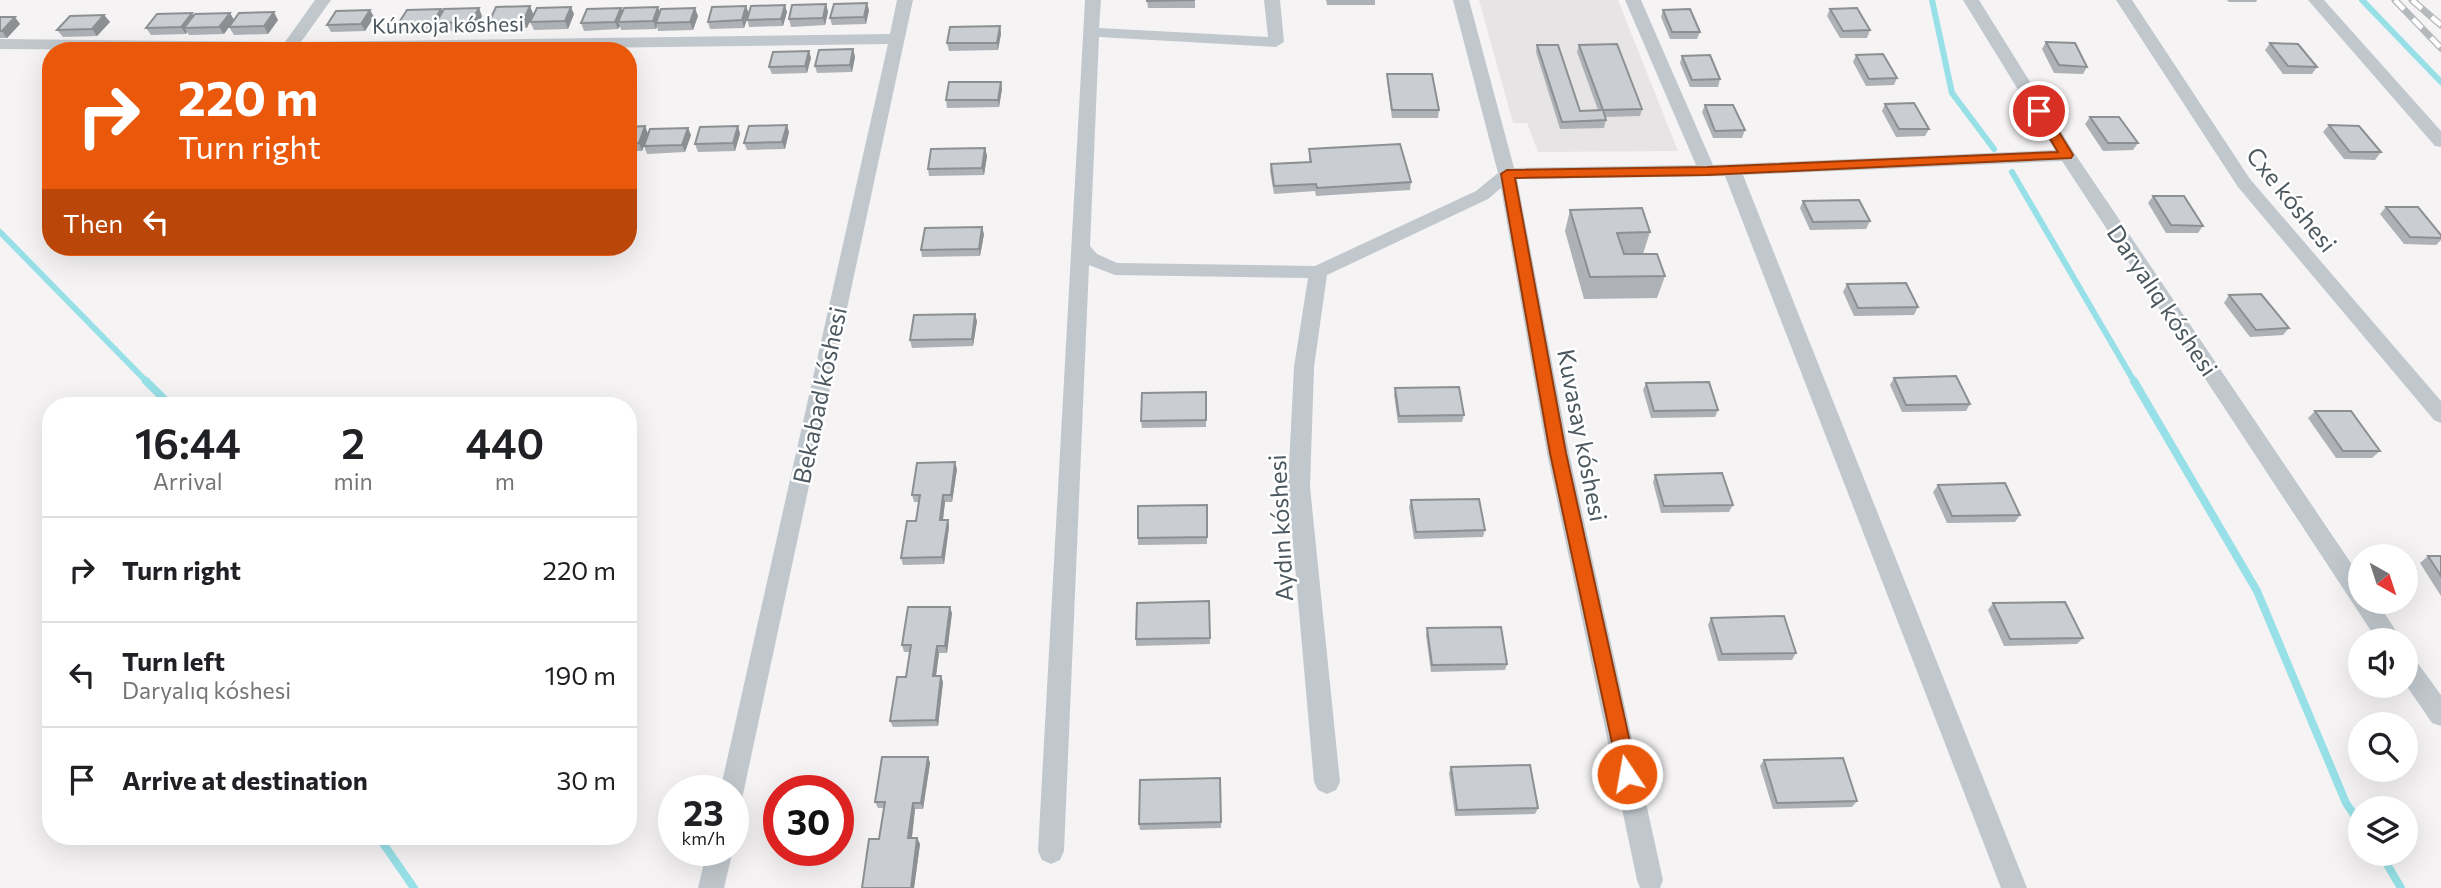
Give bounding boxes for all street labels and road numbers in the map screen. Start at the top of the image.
street label: Kúnxoja kóshesi [372,10,524,38]
street label: Cxe kóshesi [2241,141,2343,257]
street label: Daryalıq kóshesi [2102,219,2224,381]
street label: Bekabad kóshesi [786,304,852,486]
street label: Kuvasay kóshesi [1552,346,1614,524]
street label: Aydın kóshesi [1262,454,1298,602]

